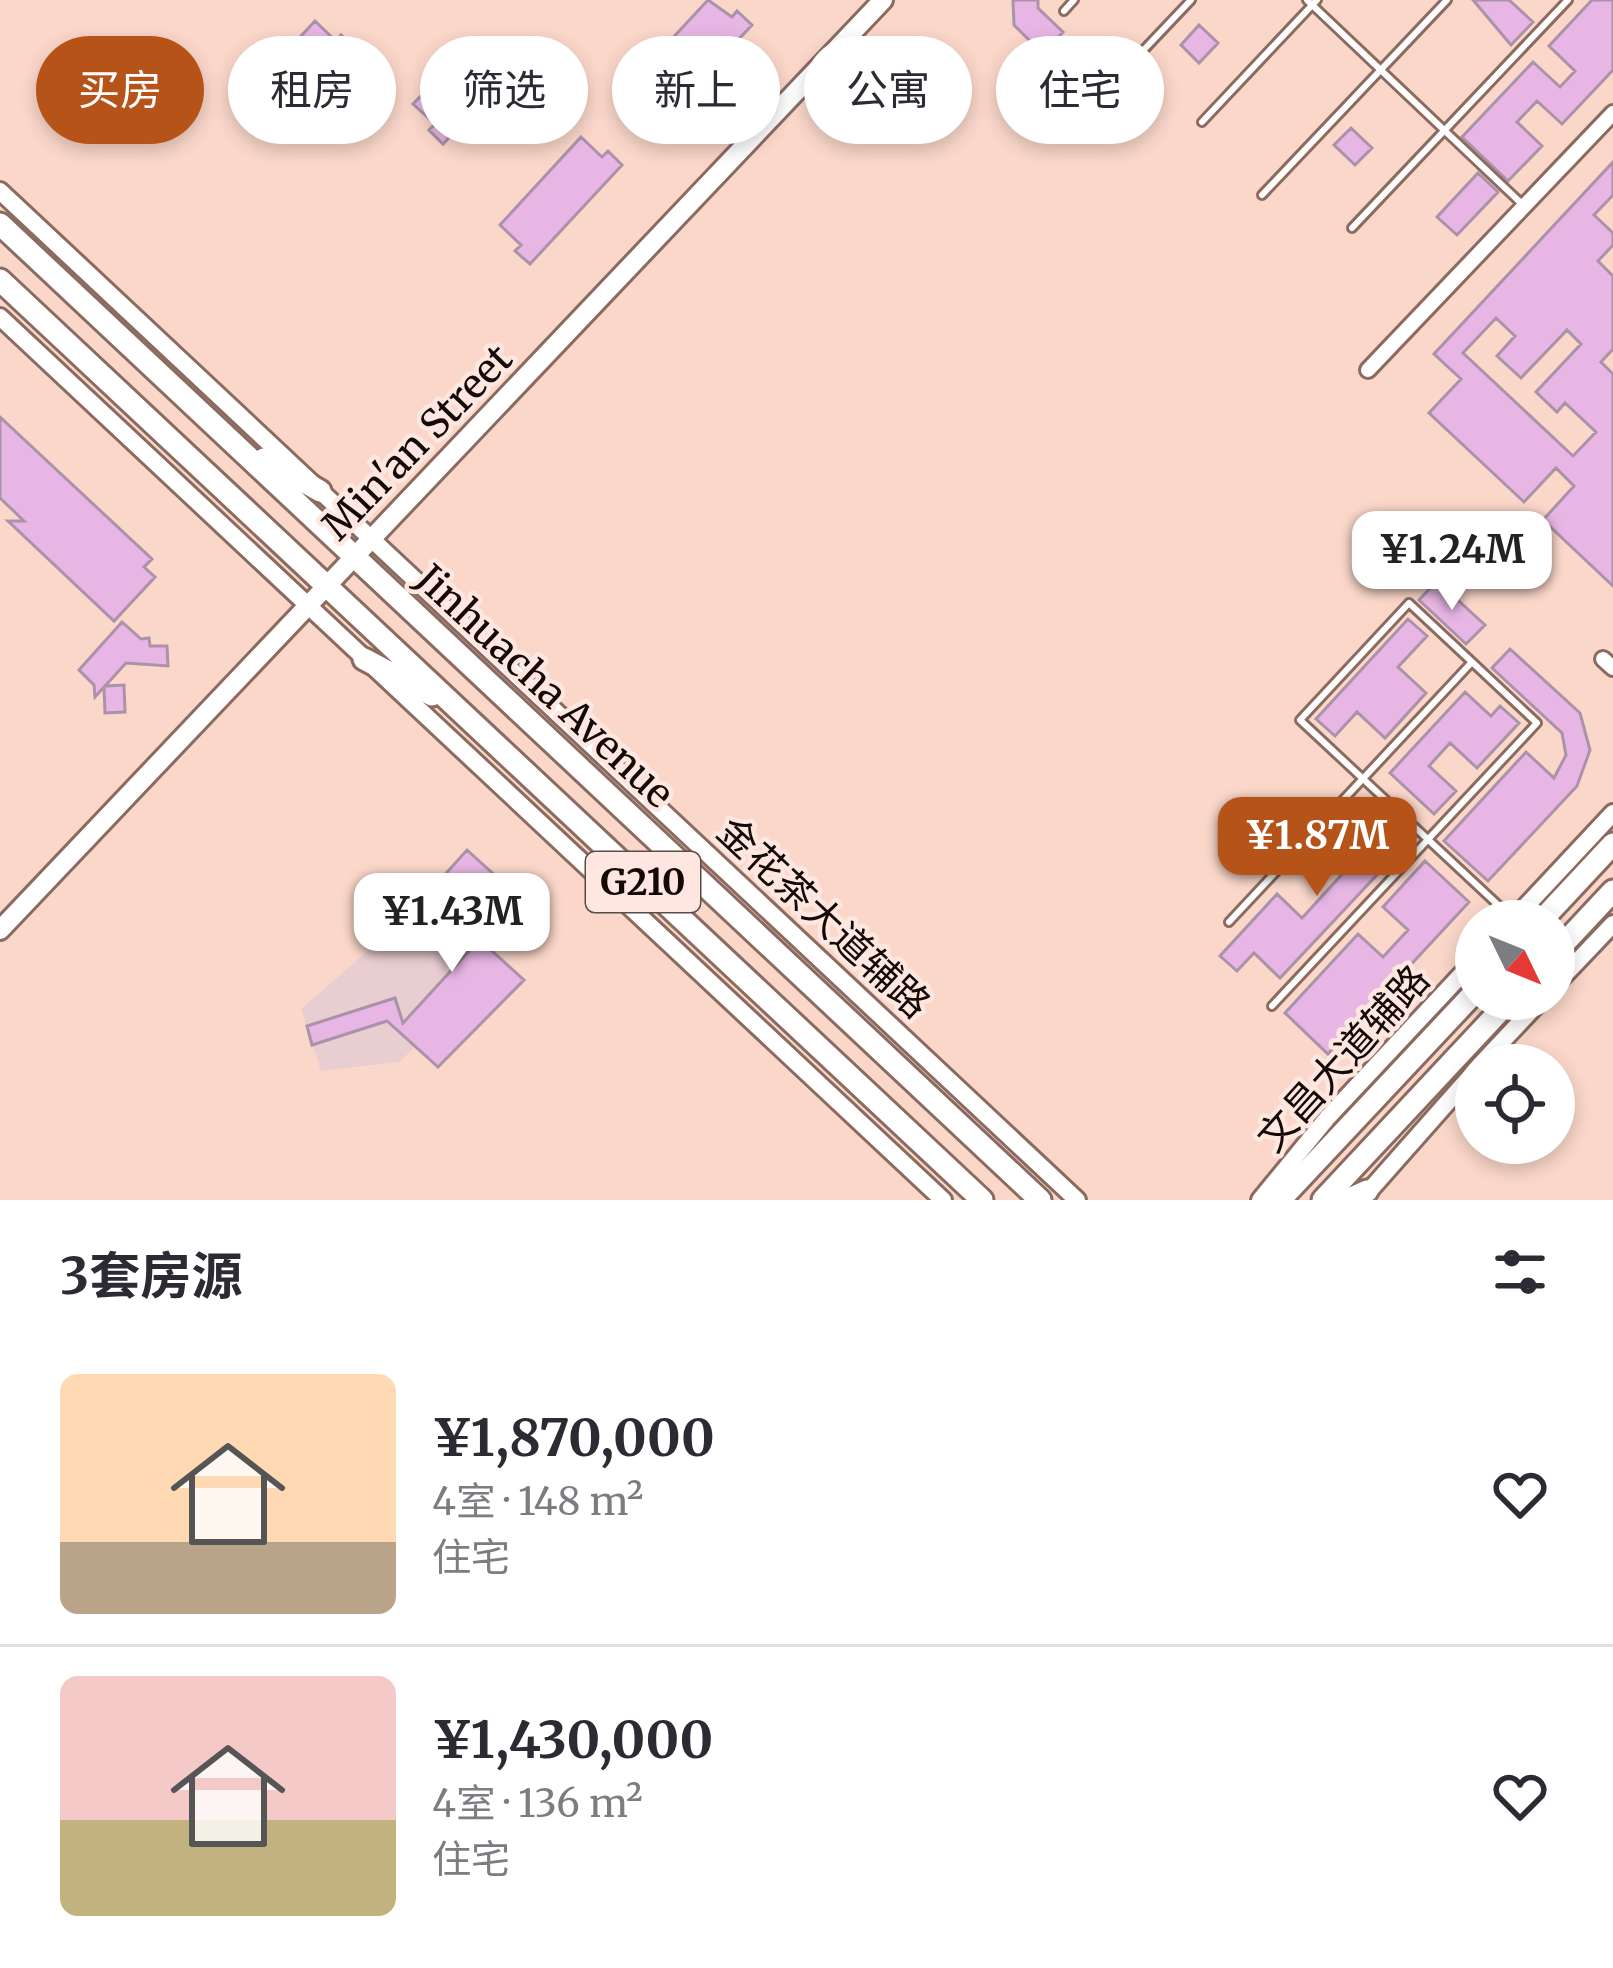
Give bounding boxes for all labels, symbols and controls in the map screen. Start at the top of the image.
chip: 买房 [36,36,204,144]
chip: 租房 [228,36,396,144]
chip: 筛选 [420,36,588,144]
chip: 新上 [612,36,780,144]
chip: 公寓 [804,36,972,144]
chip: 住宅 [996,36,1164,144]
street label: Min'an Street [312,335,522,550]
pin: ¥1.24M [1354,511,1550,613]
text: ¥1.24M [1379,525,1525,574]
street label: Jinhuacha Avenue [405,554,684,818]
pin: ¥1.87M [1219,797,1415,899]
street label: 金花茶大道辅路 [707,806,940,1028]
text: ¥1.87M [1245,811,1389,860]
road number: G210 [586,852,700,912]
pin: ¥1.43M [354,873,550,975]
text: ¥1.43M [381,887,523,936]
north arrow [1455,900,1575,1020]
map controls [1455,900,1575,1164]
street label: 文昌大道辅路 [1247,955,1440,1162]
button: locate [1455,1044,1575,1164]
icon: filters [1487,1239,1553,1305]
text: 3套房源 [60,1244,242,1308]
text: ¥1,870,000 [432,1406,715,1470]
icon: home [156,1422,300,1566]
icon: heart [1487,1461,1553,1527]
text: 4室 · 148 m² [432,1477,643,1526]
text: 住宅 [432,1533,510,1582]
text: ¥1,430,000 [432,1708,713,1772]
icon: home [156,1724,300,1868]
icon: heart [1487,1763,1553,1829]
text: 4室 · 136 m² [432,1779,643,1828]
text: 住宅 [432,1835,510,1884]

